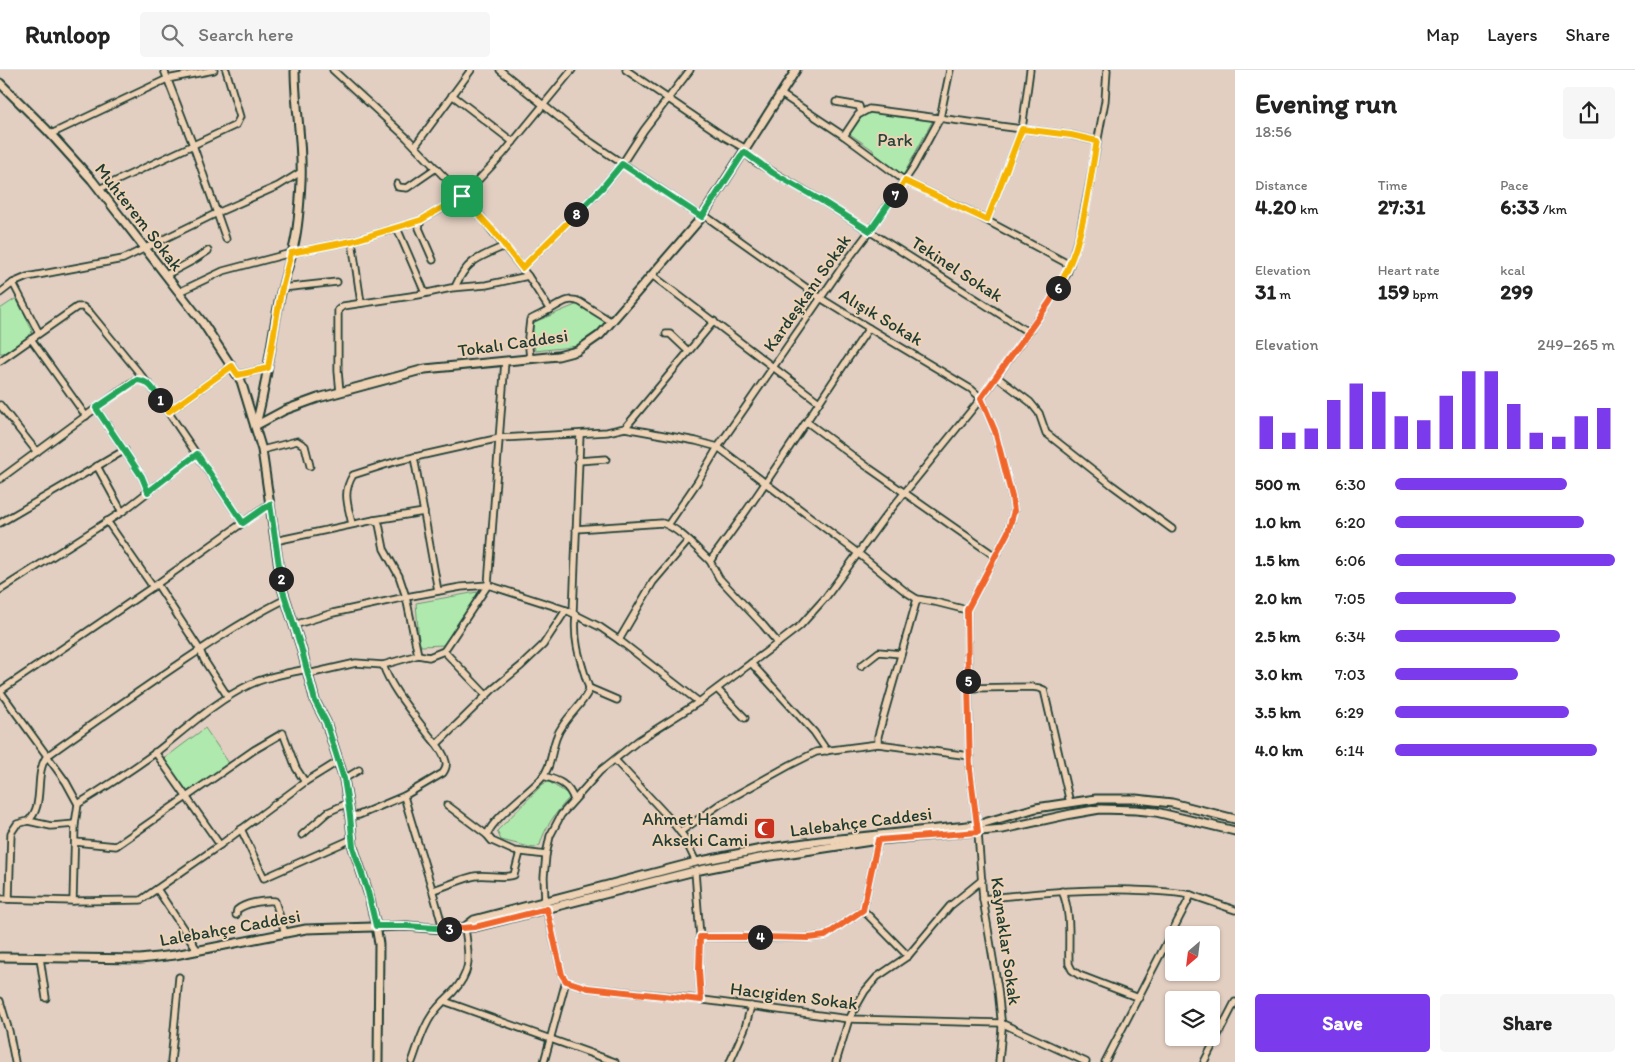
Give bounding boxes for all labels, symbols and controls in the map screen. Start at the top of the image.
search box [140,12,490,57]
text: Runloop [25,20,110,49]
icon: search [158,21,186,49]
text: Search here [198,23,293,46]
text: Map [1426,24,1459,46]
text: Layers [1487,24,1537,46]
text: Share [1565,24,1610,46]
text: Evening run [1255,86,1397,120]
button: share [1563,87,1615,139]
text: 18:56 [1255,122,1292,141]
park label: Park [877,129,913,151]
street label: Muhterem Sokak [90,159,188,276]
pin [441,175,483,217]
text: Distance [1255,177,1307,194]
text: Time [1378,177,1408,194]
text: Pace [1500,177,1528,194]
icon: arrive [448,182,476,210]
pin: 7 [882,182,908,208]
text: 7 [892,187,899,204]
text: 4.20 [1255,194,1297,219]
text: 27:31 [1378,194,1425,219]
text: 6:33 [1500,194,1539,219]
text: km [1297,201,1318,218]
text: /km [1539,201,1567,218]
pin: 8 [564,202,588,226]
text: 8 [573,206,580,223]
street label: Kardeşkanı Sokak [758,230,856,356]
street label: Tekinel Sokak [907,231,1007,307]
text: Elevation [1255,262,1311,279]
text: Heart rate [1378,262,1440,279]
text: kcal [1500,262,1525,279]
pin: 6 [1046,276,1070,300]
text: 31 [1255,279,1276,304]
text: 159 [1378,279,1409,304]
text: 299 [1500,279,1533,304]
text: 6 [1055,280,1062,297]
street label: Alışık Sokak [835,283,927,351]
text: m [1276,286,1291,303]
text: bpm [1409,286,1439,303]
street label: Tokalı Caddesi [456,324,570,362]
text: Elevation [1255,335,1319,354]
text: 249–265 m [1537,335,1615,354]
pin: 1 [148,388,172,412]
text: 1 [157,392,164,409]
text: 500 m [1255,475,1300,494]
text: 6:30 [1335,475,1366,494]
text: 1.0 km [1255,513,1301,532]
text: 6:20 [1335,513,1366,532]
text: 1.5 km [1255,551,1300,570]
text: 6:06 [1335,551,1366,570]
pin: 2 [268,566,294,592]
text: 2 [278,571,285,588]
text: 2.0 km [1255,589,1302,608]
text: 7:05 [1335,589,1365,608]
text: 2.5 km [1255,627,1301,646]
text: 6:34 [1335,627,1366,646]
text: 3.0 km [1255,665,1302,684]
text: 7:03 [1335,665,1365,684]
pin: 5 [956,668,980,694]
text: 5 [965,673,972,690]
text: 3.5 km [1255,703,1301,722]
text: 6:29 [1335,703,1364,722]
text: 4.0 km [1255,741,1303,760]
text: 6:14 [1335,741,1364,760]
street label: Lalebahçe Caddesi [789,802,933,842]
place label: Ahmet Hamdi Akseki Cami [642,808,748,851]
mosque icon: Ahmet Hamdi Akseki Cami [752,817,776,841]
street label: Kaynaklar Sokak [986,876,1026,1007]
street label: Lalebahçe Caddesi [158,905,302,951]
pin: 3 [436,916,462,942]
text: 3 [446,921,453,938]
pin: 4 [748,924,772,950]
north arrow [1165,926,1220,981]
map controls [1165,926,1220,1046]
text: 4 [756,929,765,946]
street label: Hacıgiden Sokak [729,977,859,1015]
button: layers [1165,991,1220,1046]
button: Save [1255,994,1430,1052]
button: Share [1440,994,1615,1052]

